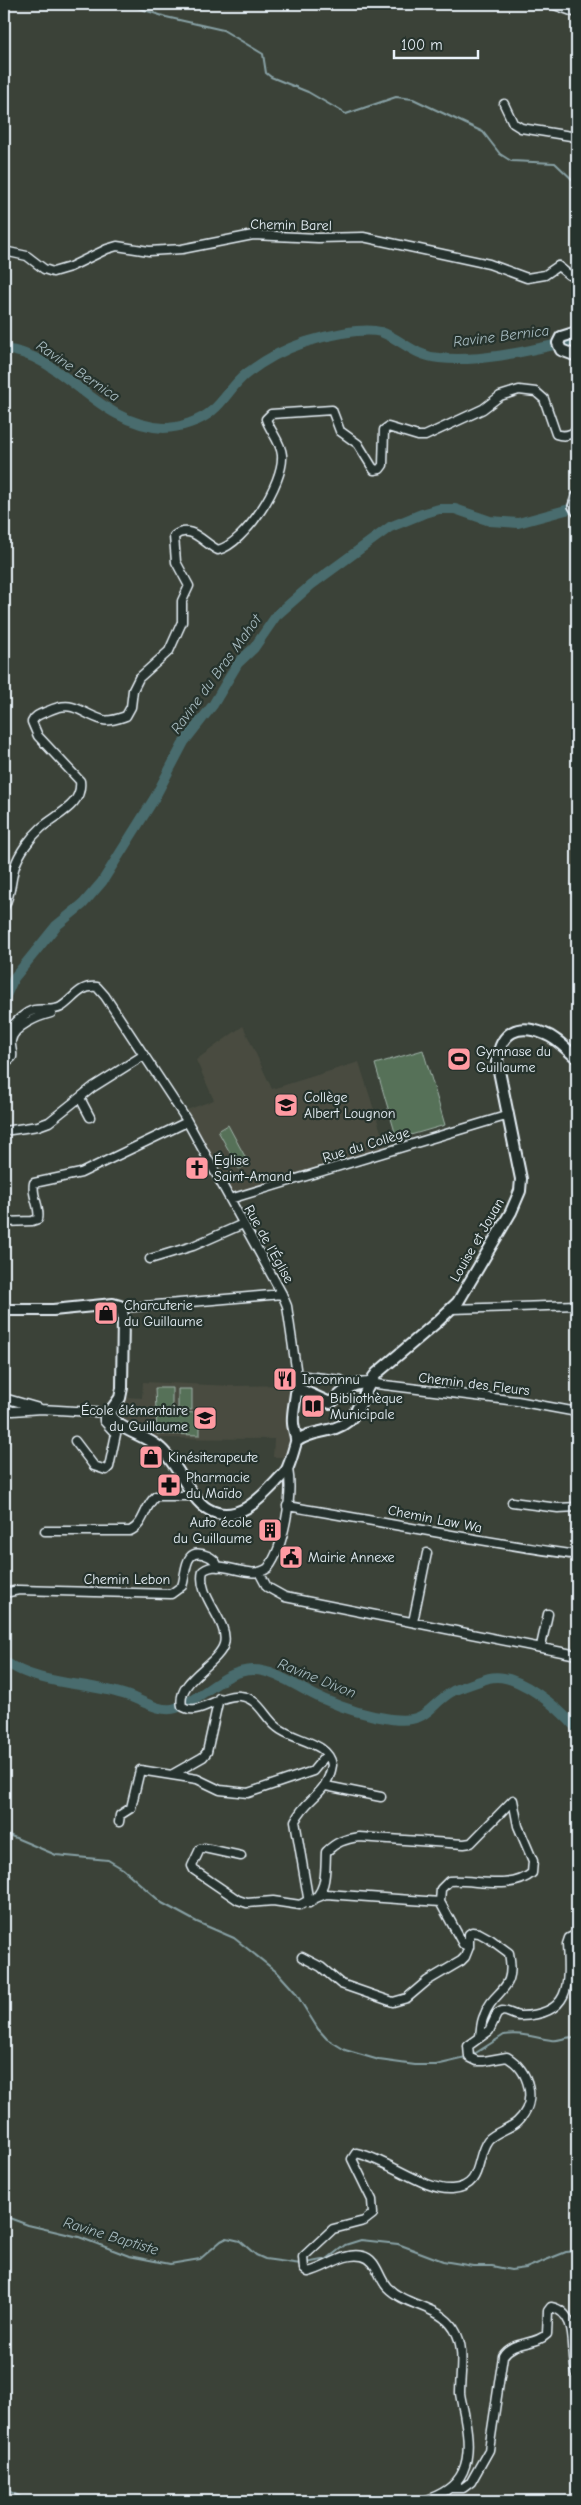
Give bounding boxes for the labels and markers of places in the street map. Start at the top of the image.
place label: Gymnase du Guillaume [476,1043,551,1076]
sports icon: Gymnase du Guillaume [446,1046,472,1072]
place label: Collège Albert Lougnon [304,1089,396,1122]
school or university icon: Collège Albert Lougnon [273,1092,299,1118]
place label: Église Saint-Amand [214,1152,292,1185]
church icon: Église Saint-Amand [184,1155,210,1181]
place label: Charcuterie du Guillaume [124,1297,203,1330]
shop icon: Charcuterie du Guillaume [93,1300,119,1326]
restaurant icon: Inconnnu [272,1366,298,1392]
place label: Inconnnu [302,1371,360,1388]
place label: Bibliothèque Municipale [330,1390,403,1423]
library icon: Bibliothèque Municipale [300,1393,326,1419]
place label: École élémentaire du Guillaume [81,1402,188,1435]
school or university icon: École élémentaire du Guillaume [192,1405,218,1431]
shop icon: Kinésiterapeute [138,1444,164,1470]
place label: Kinésiterapeute [168,1449,258,1466]
place label: Pharmacie du Maïdo [186,1469,250,1502]
pharmacy icon: Pharmacie du Maïdo [156,1472,182,1498]
place label: Auto école du Guillaume [173,1514,252,1547]
building icon: Auto école du Guillaume [257,1517,283,1543]
public building icon: Mairie Annexe [278,1544,304,1570]
place label: Mairie Annexe [308,1549,395,1566]

